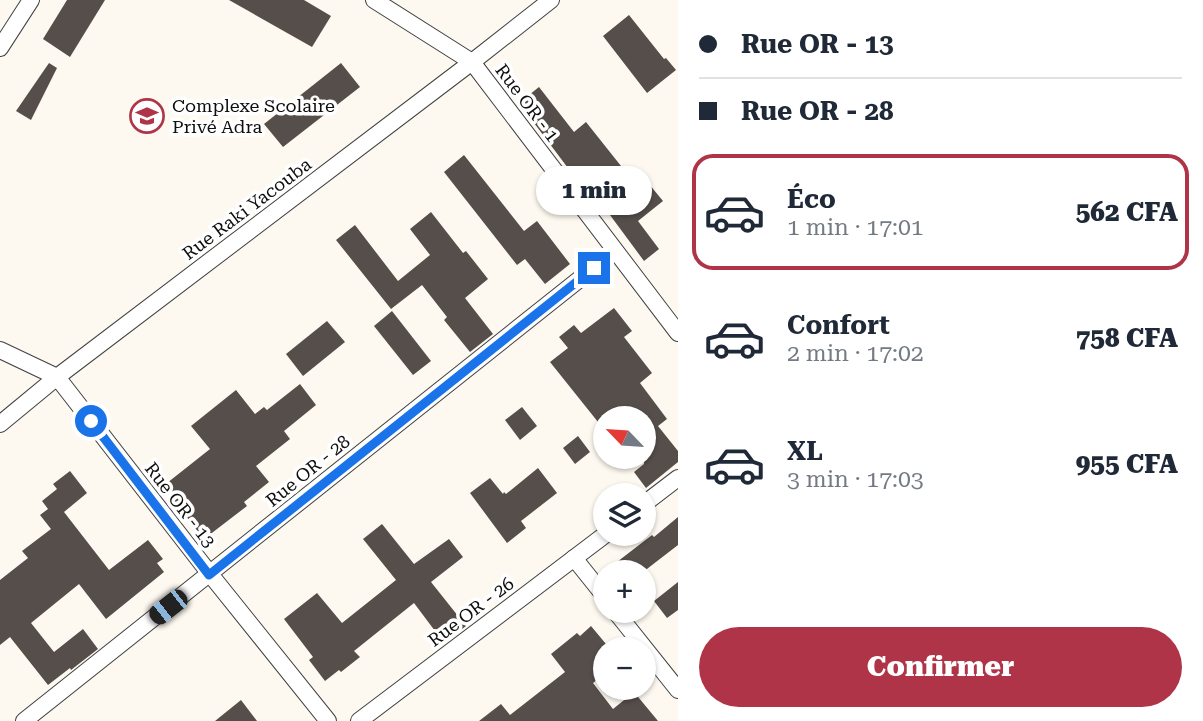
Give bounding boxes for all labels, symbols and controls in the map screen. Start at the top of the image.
text: Rue OR - 13 [741,29,894,59]
street label: Rue OR - 1 [491,60,563,146]
place label: Complexe Scolaire Privé Adra [172,95,335,137]
text: Rue OR - 28 [741,96,894,126]
school or university icon: Complexe Scolaire Privé Adra [128,97,166,135]
street label: Rue Raki Yacouba [178,153,315,264]
callout: 1 min [536,166,652,216]
text: 1 min [562,177,626,204]
icon: car [703,181,766,244]
text: Éco [787,184,836,214]
text: 562 CFA [1076,197,1178,227]
text: 1 min · 17:01 [787,214,924,241]
route end [578,252,610,284]
icon: car [703,307,766,370]
text: Confort [787,310,890,340]
text: 758 CFA [1076,323,1178,353]
text: 2 min · 17:02 [787,340,924,367]
route start [75,405,107,437]
north arrow [593,406,656,469]
map controls [593,406,656,700]
street label: Rue OR - 28 [262,430,354,511]
icon: car [703,433,766,496]
text: XL [787,436,823,466]
text: 955 CFA [1076,449,1178,479]
street label: Rue OR - 13 [141,458,220,551]
text: 3 min · 17:03 [787,466,924,493]
button: layers [593,483,656,546]
button: + [593,560,656,623]
street label: Rue OR - 26 [424,573,518,651]
car [145,586,192,628]
button: Confirmer [699,627,1182,707]
button: − [593,637,656,700]

